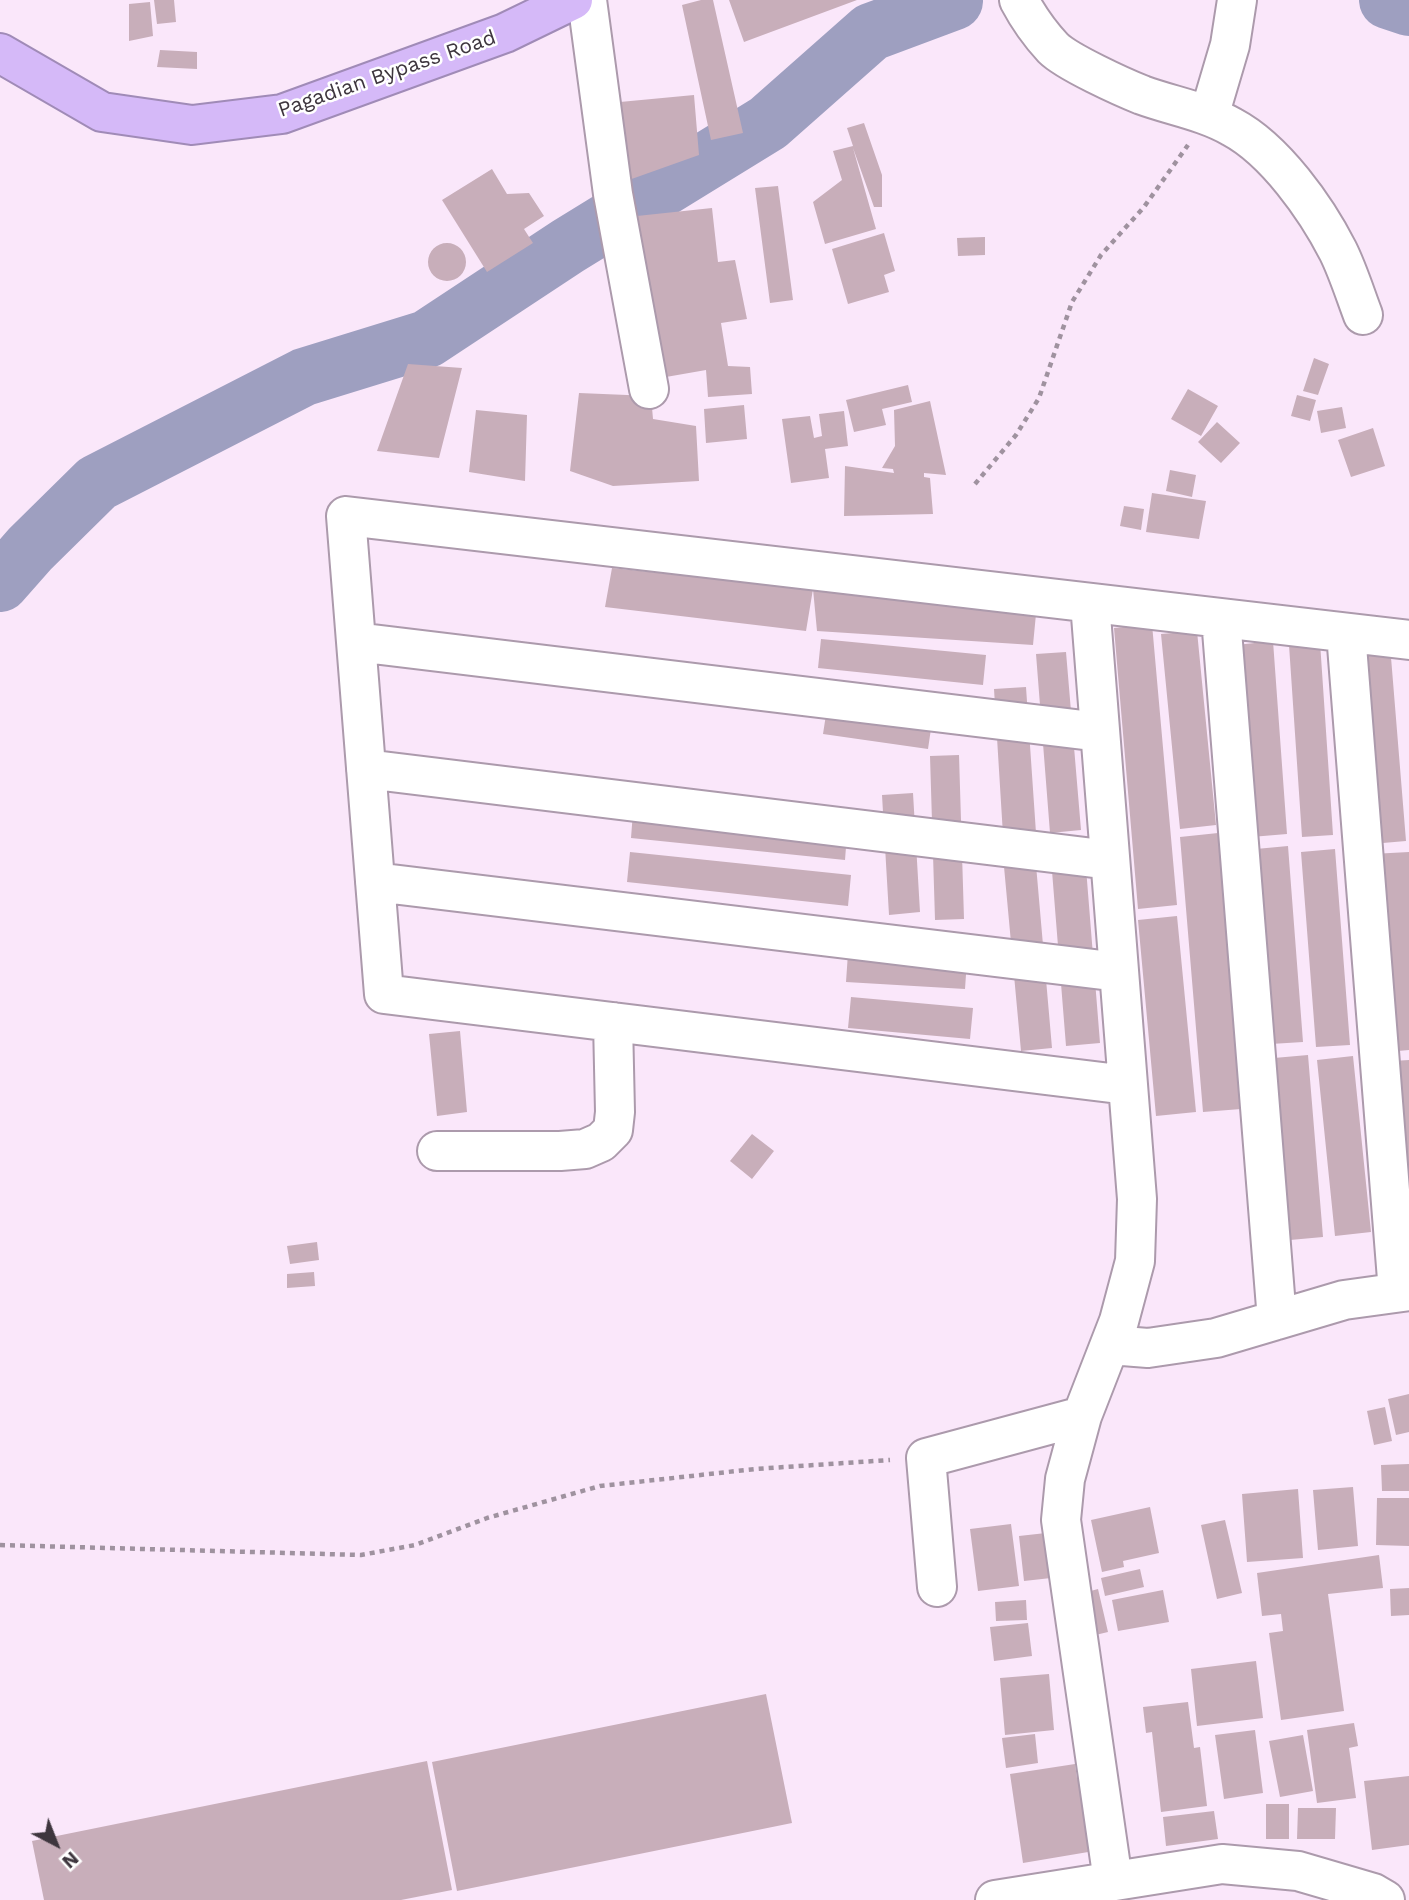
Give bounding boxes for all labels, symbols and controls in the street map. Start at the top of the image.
street label: Pagadian Bypass Road [275,25,499,123]
north arrow [21,1809,91,1879]
text: N [57,1847,83,1873]

